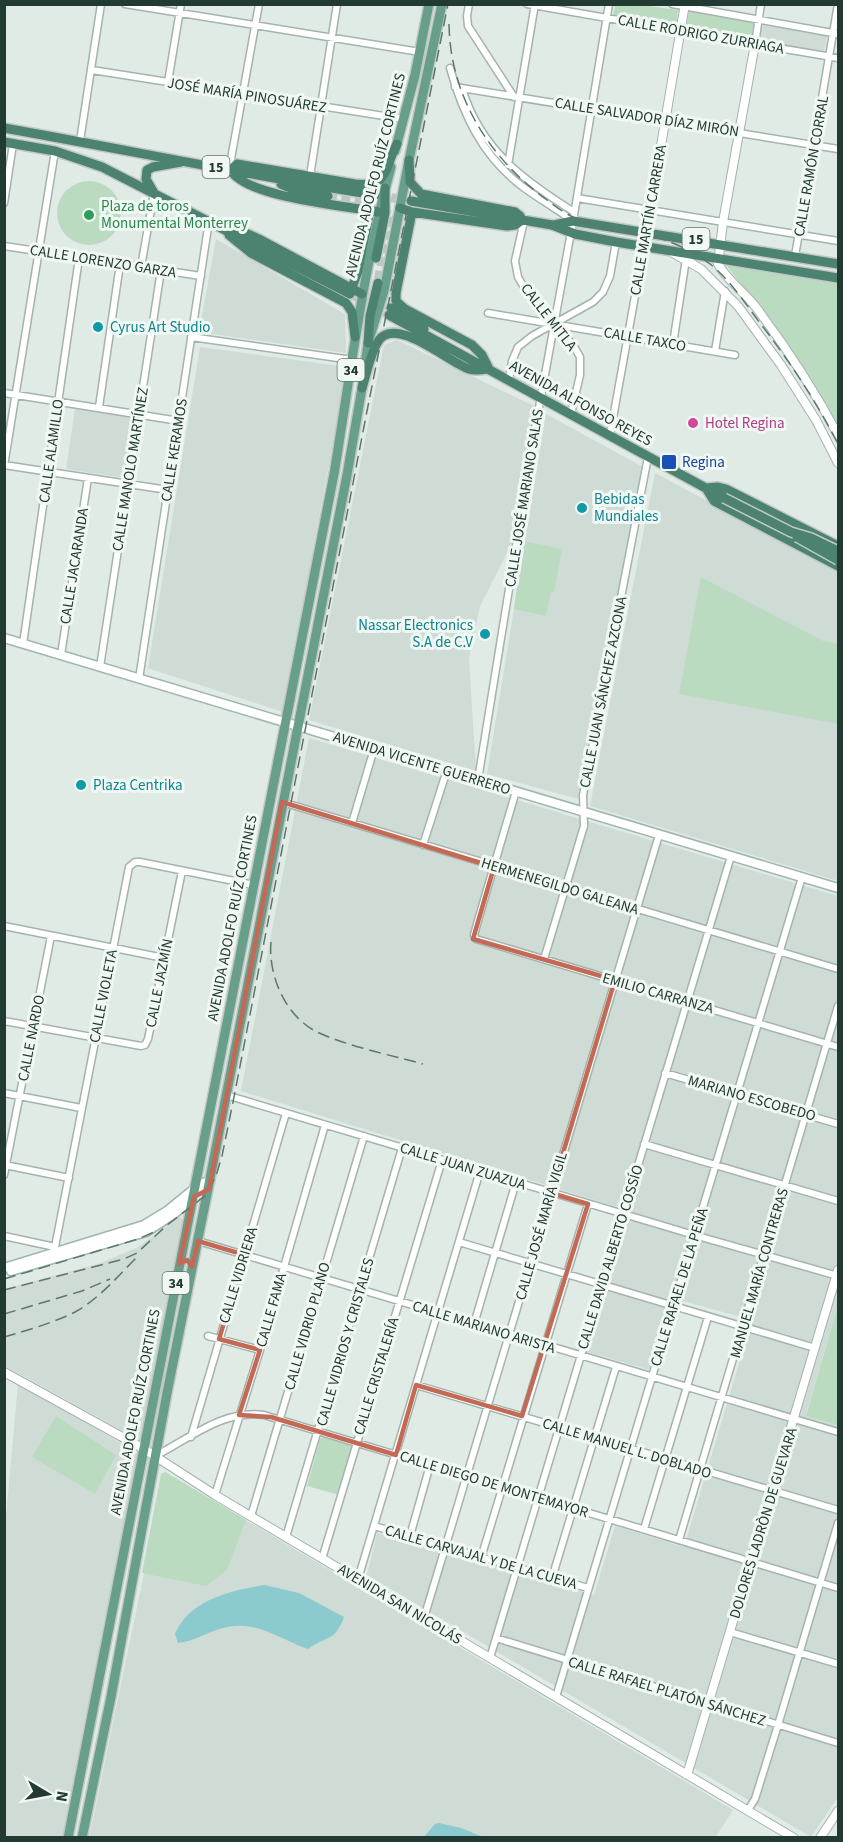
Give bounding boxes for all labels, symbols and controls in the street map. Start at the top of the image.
street label: CALLE RODRIGO ZURRIAGA [616,10,787,60]
street label: AVENIDA ADOLFO RUÍZ CORTINES [340,71,411,279]
street label: JOSÉ MARÍA PINOSUÁREZ [166,73,328,118]
street label: CALLE SALVADOR DÍAZ MIRÓN [553,93,741,142]
street label: CALLE RAMÓN CORRAL [789,94,834,238]
street label: CALLE MARTÍN CARRERA [625,142,672,297]
road number: 15 [202,156,230,178]
place label: Plaza de toros Monumental Monterrey [101,196,248,234]
marker: Plaza de toros Monumental Monterrey [82,208,96,222]
road number: 15 [682,228,710,250]
street label: CALLE LORENZO GARZA [28,240,178,284]
street label: CALLE MITLA [516,279,582,356]
place label: Cyrus Art Studio [110,317,210,338]
marker: Cyrus Art Studio [91,320,105,334]
street label: CALLE TAXCO [602,322,688,357]
street label: AVENIDA ALFONSO REYES [506,355,656,451]
road number: 34 [338,359,364,381]
street label: CALLE MANOLO MARTÍNEZ [107,386,154,553]
street label: CALLE KERAMOS [156,397,193,503]
street label: CALLE ALAMILLO [34,398,69,504]
street label: CALLE JOSÉ MARIANO SALAS [500,407,549,589]
place label: Hotel Regina [705,413,784,434]
marker: Hotel Regina [686,416,700,430]
place label: Regina [682,452,725,473]
marker: Regina [660,453,678,471]
place label: Bebidas Mundiales [594,489,658,527]
marker: Bebidas Mundiales [575,501,589,515]
street label: CALLE JACARANDA [55,506,94,626]
street label: CALLE JUAN SÁNCHEZ AZCONA [575,594,633,790]
place label: Nassar Electronics S.A de C.V [358,615,473,653]
marker: Nassar Electronics S.A de C.V [478,627,492,641]
street label: AVENIDA VICENTE GUERRERO [331,726,513,801]
place label: Plaza Centrika [93,775,182,796]
marker: Plaza Centrika [74,778,88,792]
street label: AVENIDA ADOLFO RUÍZ CORTINES [202,813,263,1023]
street label: HERMENEGILDO GALEANA [478,852,642,921]
street label: CALLE JAZMÍN [141,937,178,1029]
street label: CALLE VIOLETA [84,947,123,1045]
street label: EMILIO CARRANZA [600,968,717,1020]
street label: CALLE NARDO [13,993,50,1083]
street label: MARIANO ESCOBEDO [685,1070,818,1127]
street label: CALLE JUAN ZUAZUA [397,1137,529,1196]
street label: CALLE JOSÉ MARÍA VIGIL [510,1150,573,1303]
street label: CALLE DAVID ALBERTO COSSÍO [572,1162,649,1352]
street label: MANUEL MARÍA CONTRERAS [725,1186,794,1361]
street label: CALLE RAFAEL DE LA PEÑA [645,1204,714,1369]
street label: CALLE VIDRIERA [214,1223,263,1326]
street label: CALLE VIDRIOS Y CRISTALES [311,1256,380,1429]
street label: CALLE VIDRIO PLANO [279,1260,336,1393]
street label: CALLE FAMA [251,1270,292,1350]
road number: 34 [162,1272,190,1294]
street label: CALLE MARIANO ARISTA [410,1296,559,1359]
street label: AVENIDA ADOLFO RUÍZ CORTINES [105,1307,166,1517]
street label: CALLE CRISTALERÍA [349,1314,405,1438]
street label: CALLE MANUEL L. DOBLADO [540,1413,714,1484]
street label: DOLORES LADRÒN DE GUEVARA [724,1424,803,1621]
street label: CALLE DIEGO DE MONTEMAYOR [397,1446,591,1523]
street label: CALLE CARVAJAL Y DE LA CUEVA [382,1520,580,1595]
street label: AVENIDA SAN NICOLÁS [334,1559,466,1650]
street label: CALLE RAFAEL PLATÓN SÁNCHEZ [565,1651,768,1732]
north arrow [18,1764,78,1824]
text: N [50,1789,74,1804]

